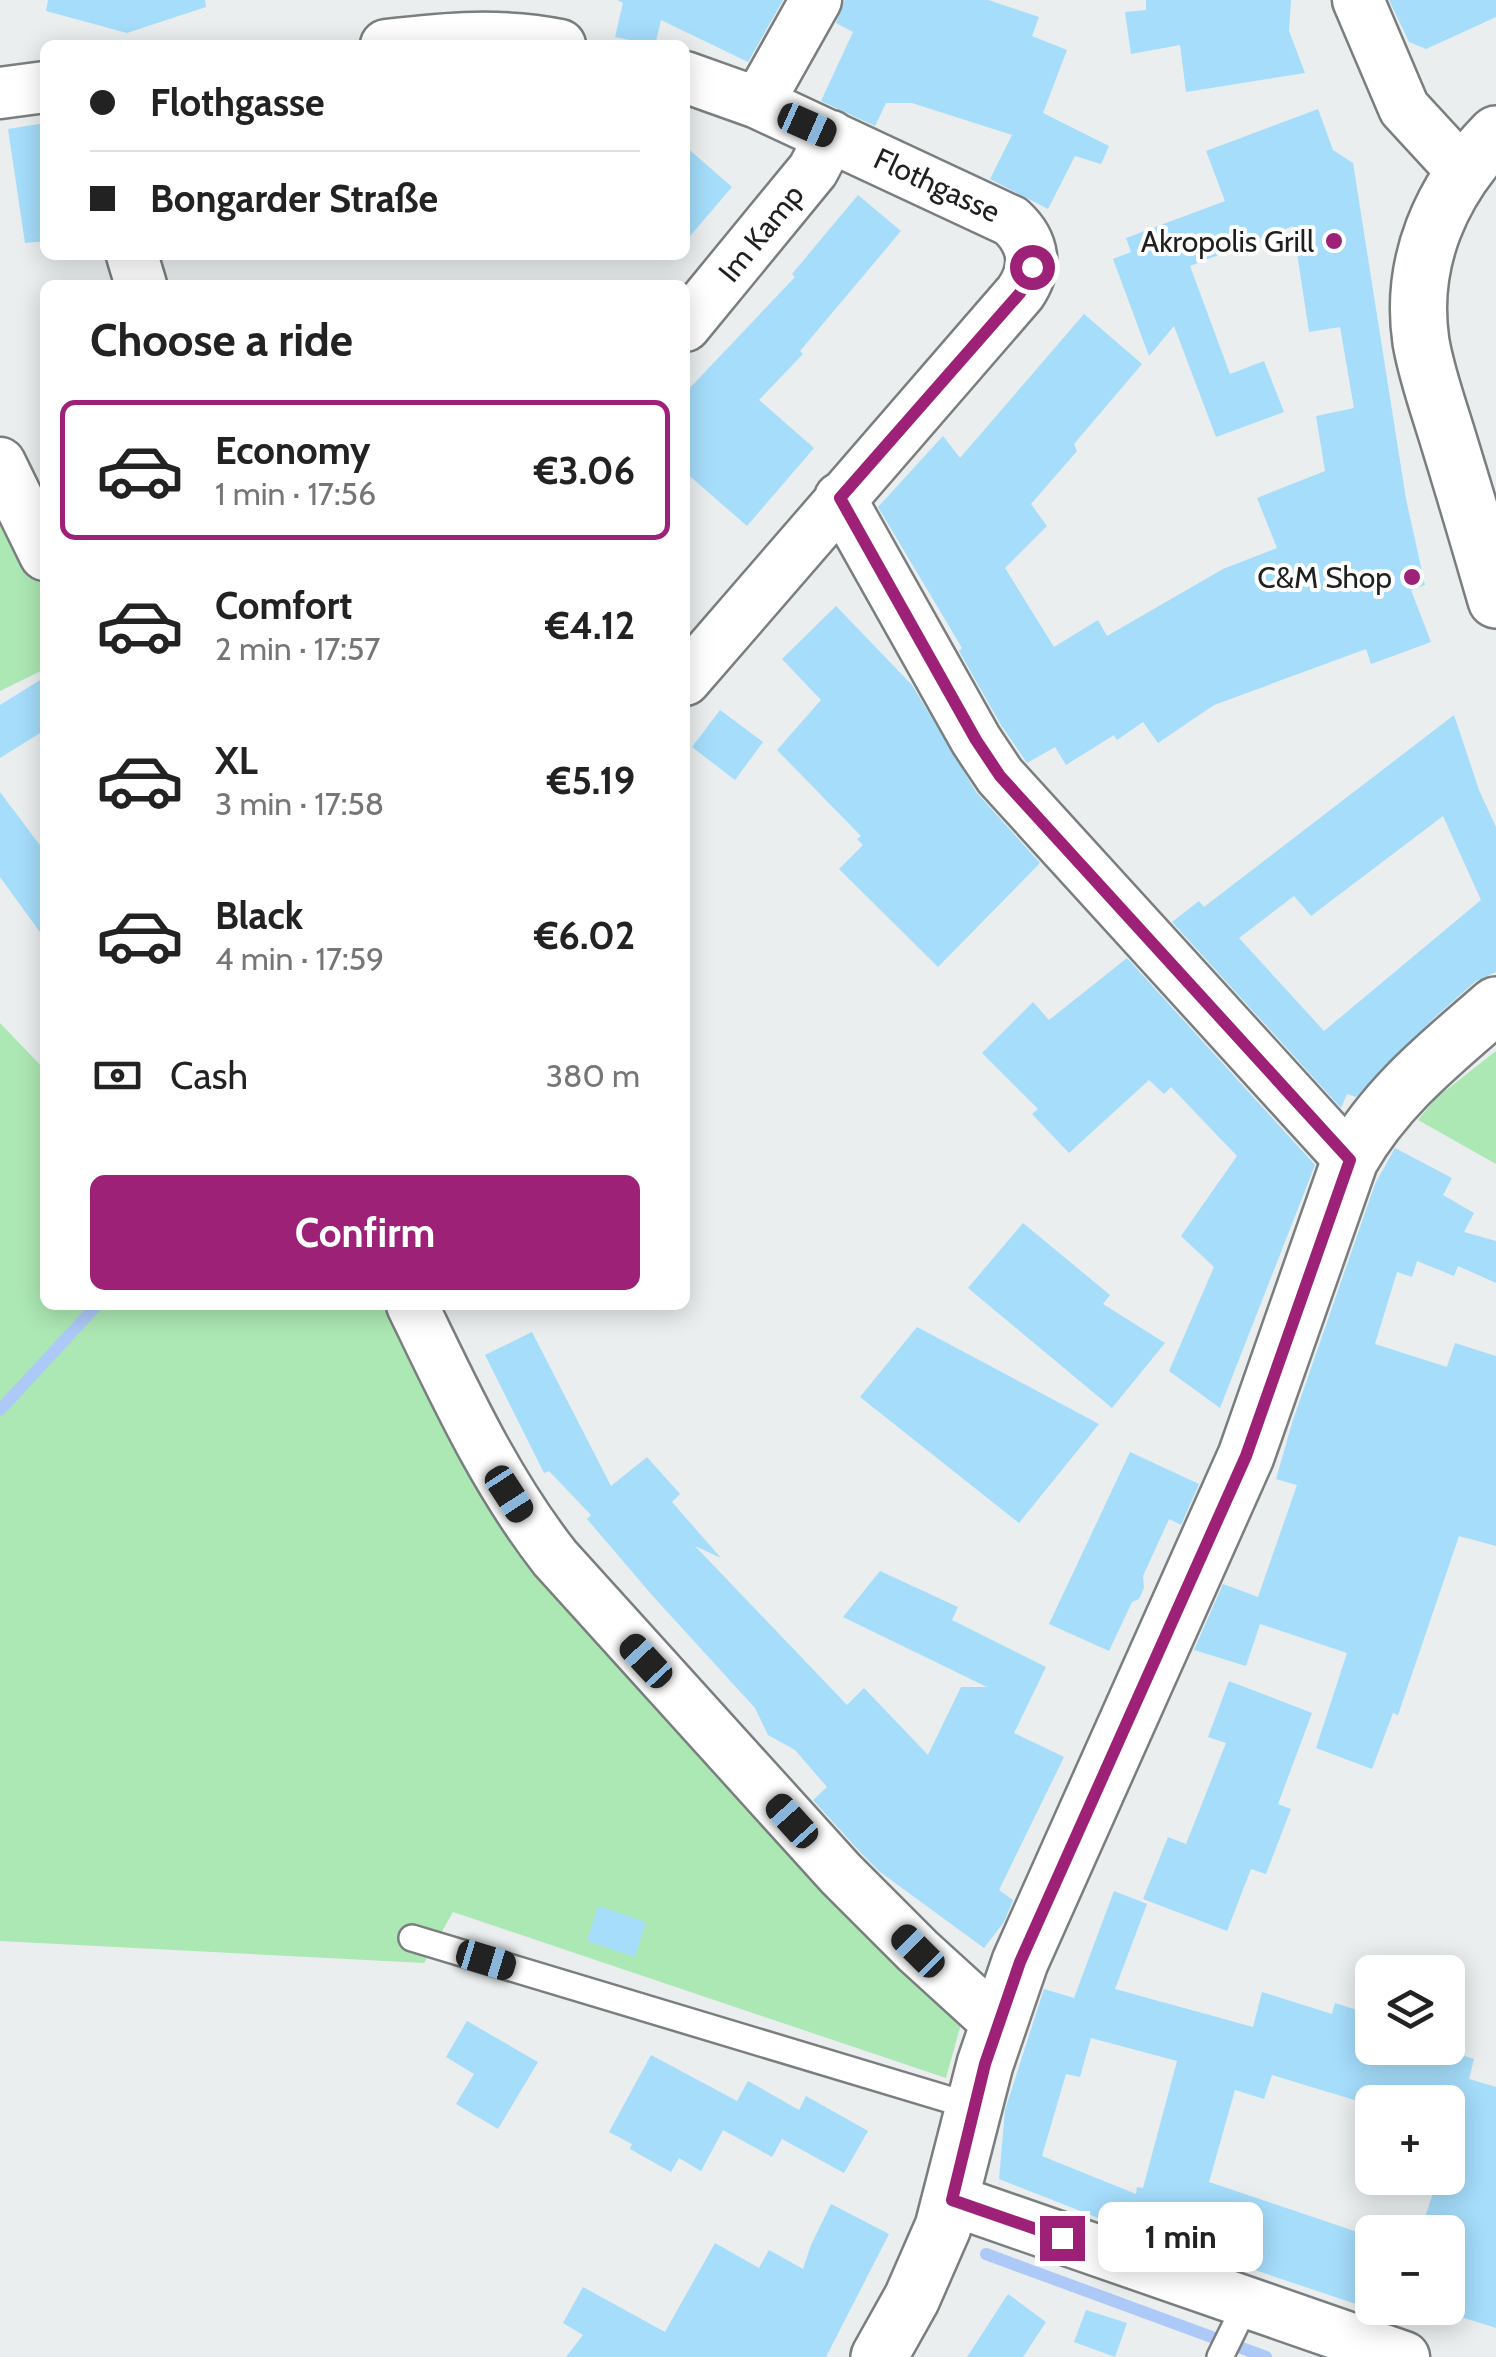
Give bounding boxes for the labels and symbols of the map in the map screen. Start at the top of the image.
car [773,99,841,151]
street label: Flothgasse [868,140,1006,230]
street label: Im Kamp [710,177,812,289]
place label: Akropolis Grill [1141,223,1314,260]
marker: Akropolis Grill [1323,230,1345,252]
route start [1010,245,1055,290]
place label: C&M Shop [1257,559,1392,596]
marker: C&M Shop [1401,566,1423,588]
car [480,1461,538,1527]
car [615,1629,677,1693]
car [761,1789,823,1853]
car [886,1919,950,1983]
car [453,1937,519,1983]
callout: 1 min [1097,2203,1262,2273]
route end [1040,2216,1085,2261]

